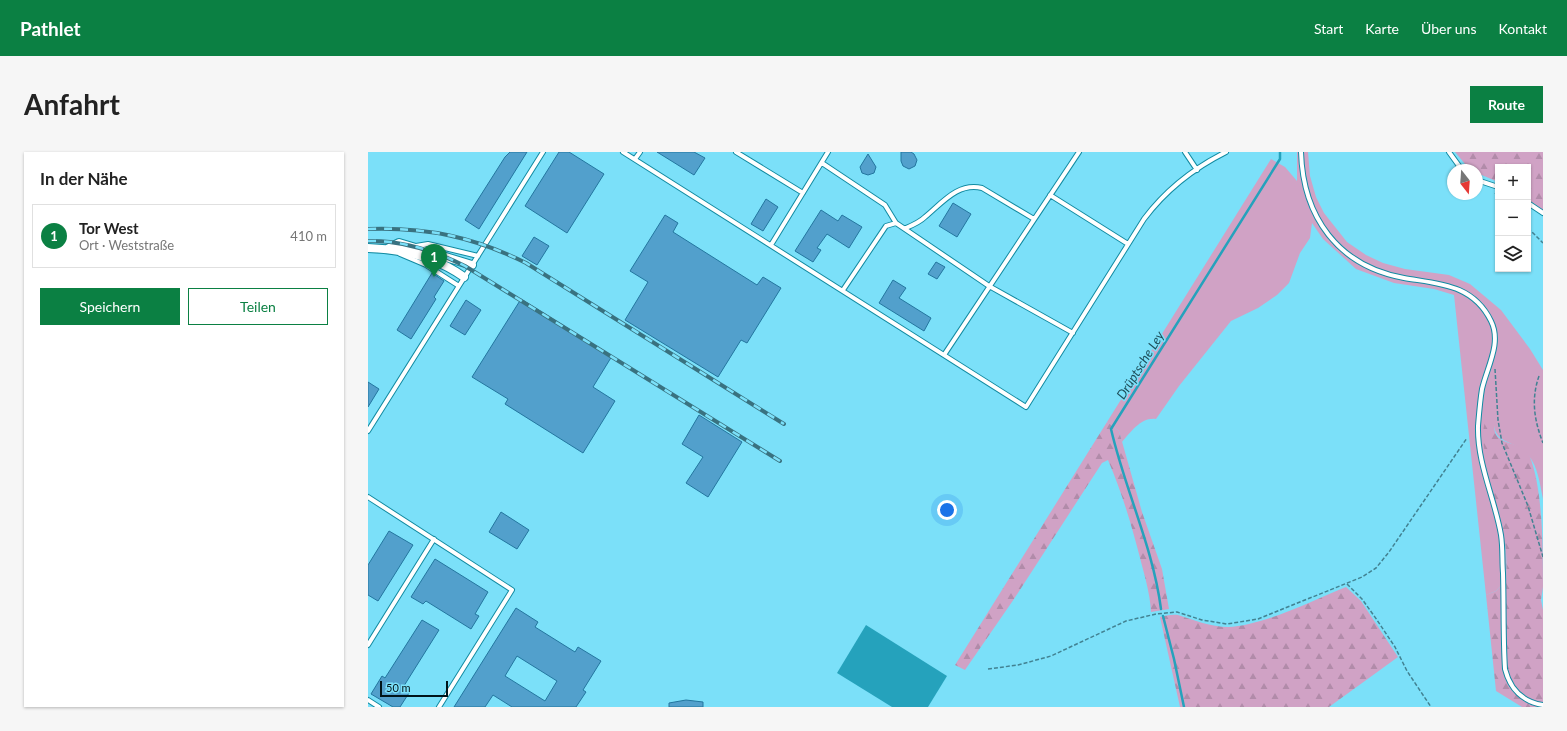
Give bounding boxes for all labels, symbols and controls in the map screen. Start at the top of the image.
text: Pathlet [20,17,81,40]
text: Start [1314,20,1343,37]
text: Karte [1365,20,1399,37]
text: Über uns [1421,20,1476,37]
text: Kontakt [1498,20,1547,37]
button: Route [1470,86,1543,123]
text: Anfahrt [24,87,120,121]
north arrow [1447,164,1483,200]
map controls [1495,164,1531,272]
button: + [1495,164,1531,200]
text: In der Nähe [40,168,128,189]
button: − [1495,200,1531,236]
text: Tor West [79,219,139,237]
text: 1 [50,228,58,244]
text: 410 m [290,228,327,244]
button: layers [1495,236,1531,272]
text: Ort · Weststraße [79,237,174,253]
pin: 1 [421,244,447,277]
button: Speichern [40,288,180,325]
button: Teilen [188,288,328,325]
water label: Drüptsche Ley [1113,327,1168,402]
your location [937,500,957,520]
scale bar [380,679,448,698]
text: 50 m [386,681,411,694]

